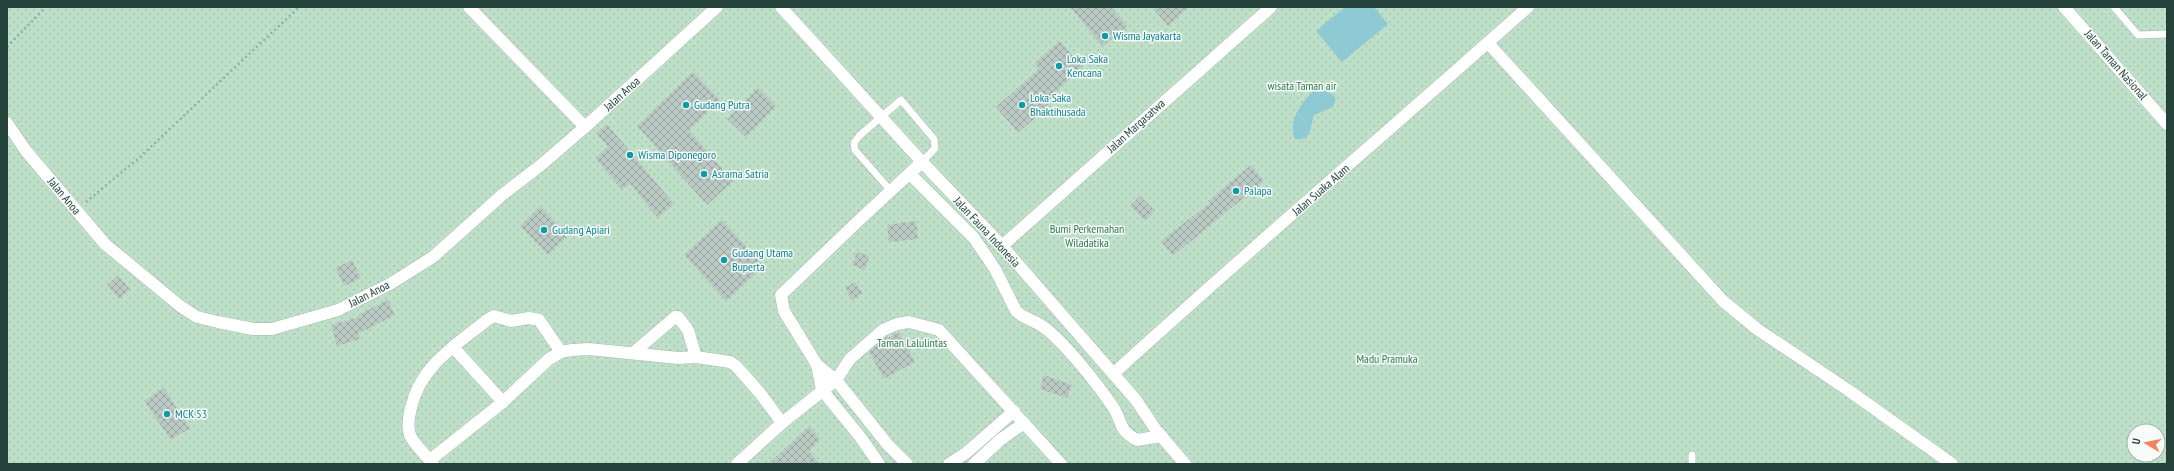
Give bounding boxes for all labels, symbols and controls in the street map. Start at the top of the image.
street label: Jalan Taman Nasional [2081,26,2151,103]
place label: Wisma Jayakarta [1113,28,1181,43]
marker: Wisma Jayakarta [1100,31,1110,41]
place label: Loka Saka Kencana [1067,51,1108,80]
marker: Loka Saka Kencana [1054,61,1064,71]
street label: Jalan Anoa [600,73,643,114]
park label: wisata Taman air [1267,78,1337,93]
place label: Loka Saka Bhaktihusada [1030,90,1086,119]
street label: Jalan Margasatwa [1103,96,1168,156]
place label: Gudang Putra [694,97,750,112]
marker: Gudang Putra [681,100,691,110]
marker: Loka Saka Bhaktihusada [1017,100,1027,110]
place label: Wisma Diponegoro [638,147,716,162]
marker: Wisma Diponegoro [625,150,635,160]
street label: Jalan Suaka Alam [1288,161,1353,219]
place label: Asrama Satria [712,166,769,181]
marker: Asrama Satria [699,169,709,179]
street label: Jalan Anoa [44,173,84,217]
place label: Palapa [1244,183,1272,198]
marker: Palapa [1231,186,1241,196]
street label: Jalan Fauna Indonesia [950,193,1024,270]
park label: Bumi Perkemahan Wiladatika [1050,221,1124,250]
place label: Gudang Apiari [552,222,610,237]
marker: Gudang Apiari [539,225,549,235]
place label: Gudang Utama Buperta [732,245,793,274]
marker: Gudang Utama Buperta [719,255,729,265]
street label: Jalan Anoa [345,277,392,311]
park label: Taman Lalulintas [877,335,947,350]
park label: Madu Pramuka [1356,351,1418,366]
place label: MCK 53 [175,406,207,421]
marker: MCK 53 [162,409,172,419]
north arrow [2126,423,2166,463]
text: U [2129,437,2144,445]

